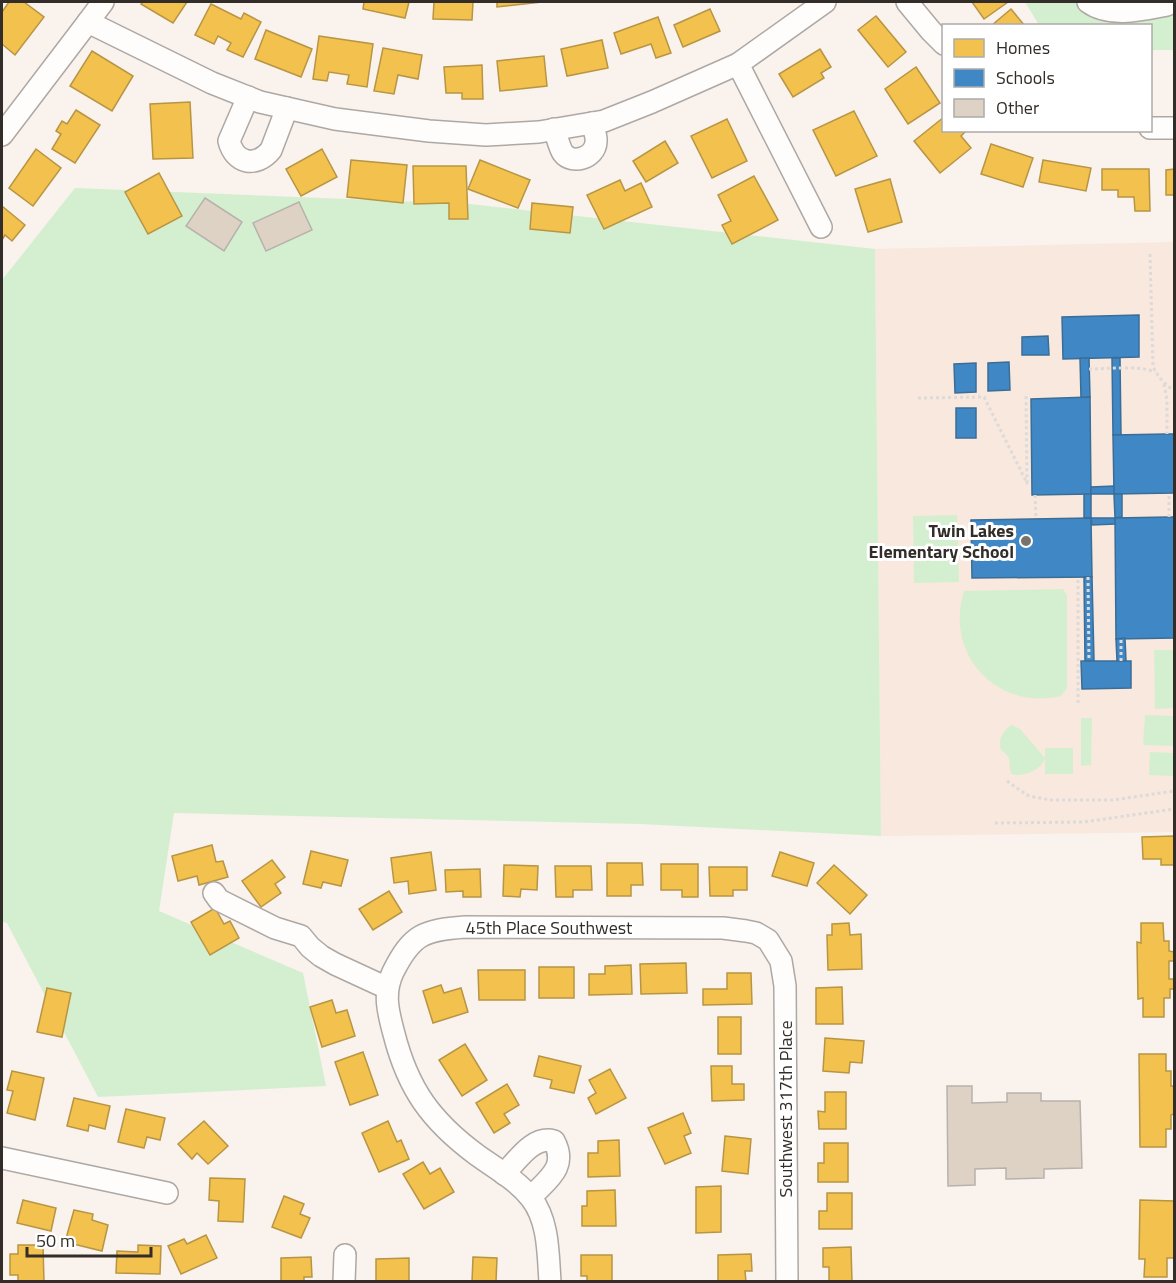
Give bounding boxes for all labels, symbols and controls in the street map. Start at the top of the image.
legend [942,24,1152,132]
text: Homes [996,34,1050,61]
text: Schools [996,64,1055,91]
text: Other [996,94,1039,121]
place label: Twin Lakes Elementary School [869,517,1014,565]
marker: Twin Lakes Elementary School [1019,534,1033,548]
street label: 45th Place Southwest [466,914,633,941]
street label: Southwest 317th Place [772,1021,799,1197]
scale bar [27,1220,152,1258]
text: 50 m [36,1227,75,1254]

